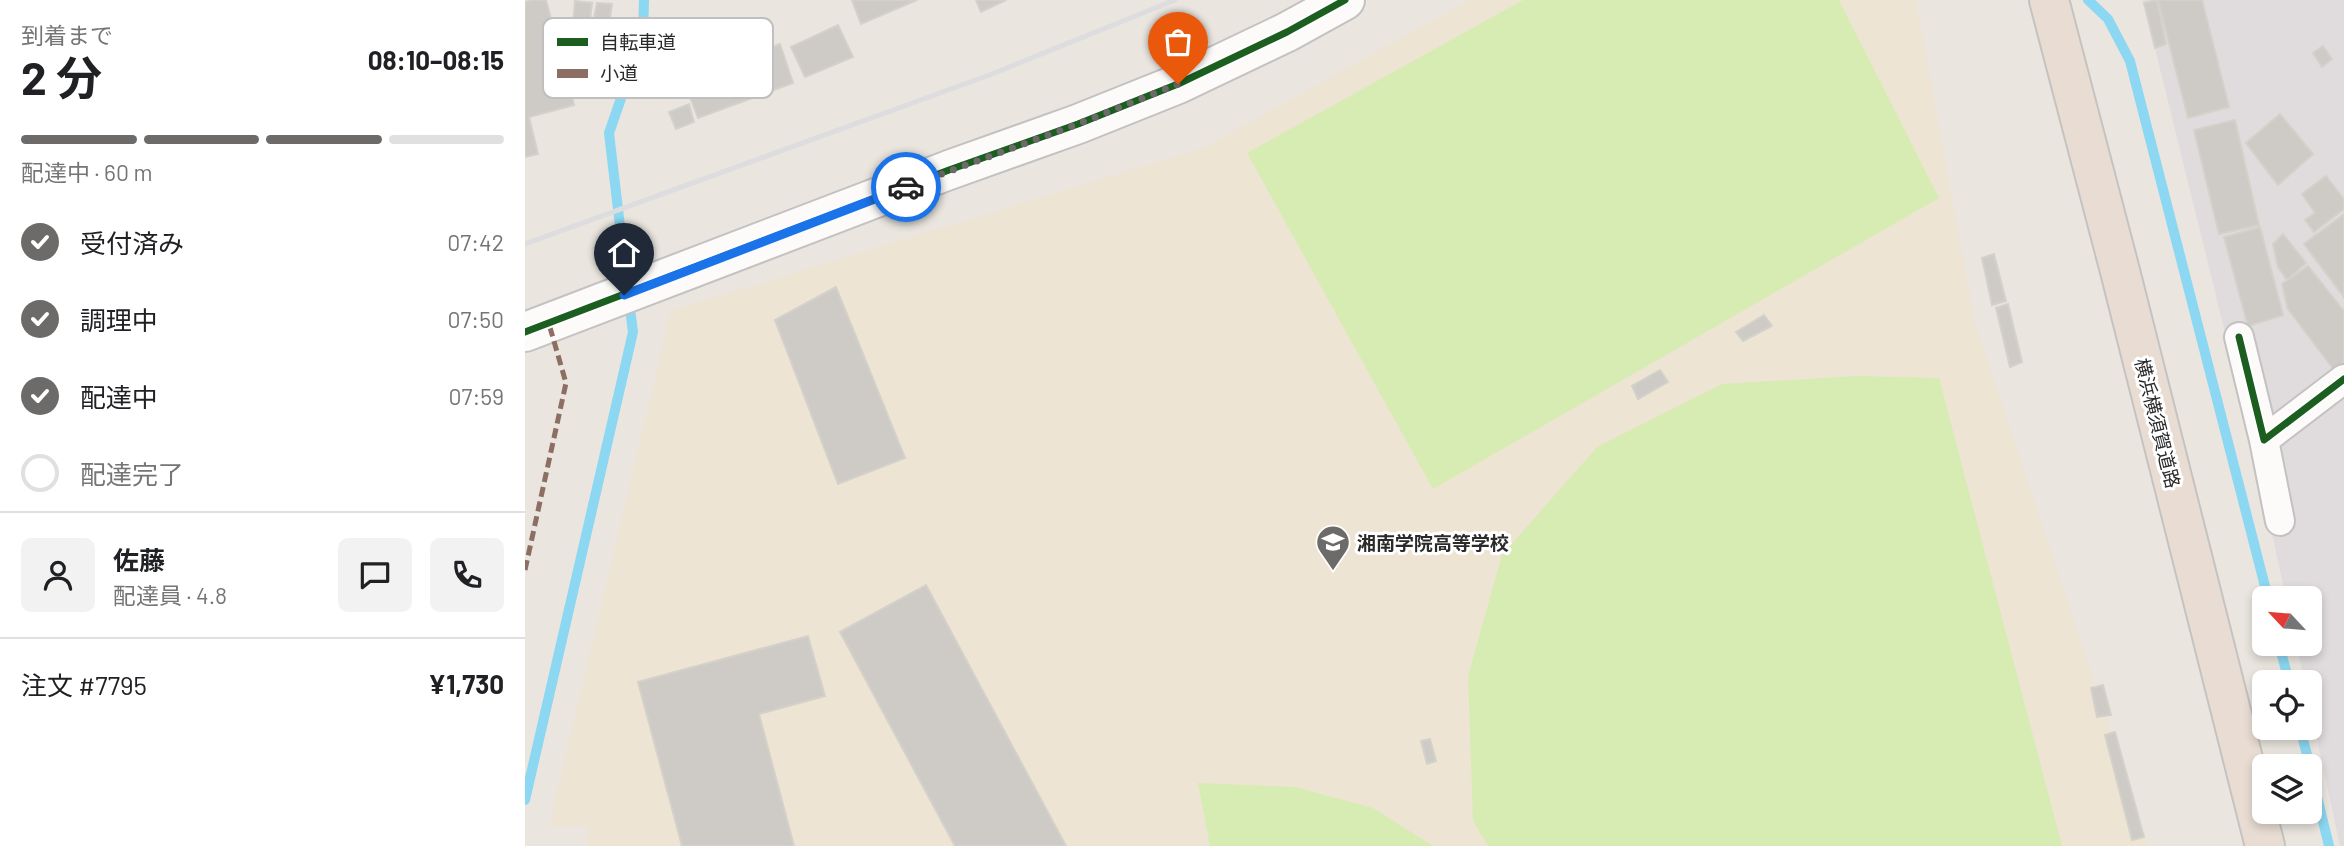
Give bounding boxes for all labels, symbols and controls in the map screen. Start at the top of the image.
pin [1148,12.0,1208,84]
legend [543,18,773,98]
text: 到着まで [21,21,113,49]
icon: bag [1159,23,1197,61]
text: 自転車道 [600,30,676,53]
text: 08:10–08:15 [368,44,504,75]
text: 2 分 [21,49,102,104]
text: 小道 [600,61,638,84]
courier [871,152,941,222]
text: 配達中 · 60 m [21,158,153,186]
icon: car [887,168,925,206]
icon: check [21,223,59,261]
pin [594,223,654,295]
text: 受付済み [80,227,184,258]
text: 07:42 [447,228,504,256]
icon: home [605,234,643,272]
icon: check [21,300,59,338]
text: 調理中 [80,304,158,335]
text: 07:50 [448,305,504,333]
street label: 横浜横須賀道路 [2131,356,2185,490]
icon: check [21,377,59,415]
text: 配達中 [80,381,158,412]
text: 07:59 [449,382,504,410]
text: 配達完了 [80,458,184,489]
school or university icon: 湘南学院高等学校 [1314,523,1352,572]
place label: 湘南学院高等学校 [1357,531,1509,554]
button: person [21,538,95,612]
button: chat [338,538,412,612]
button: phone [430,538,504,612]
text: 佐藤 [113,544,165,575]
text: 配達員 · 4.8 [113,581,227,609]
north arrow [2252,586,2322,656]
map controls [2252,586,2322,824]
text: ¥1,730 [428,668,504,699]
text: 注文 #7795 [21,669,147,700]
button: locate [2252,670,2322,740]
button: layers [2252,754,2322,824]

